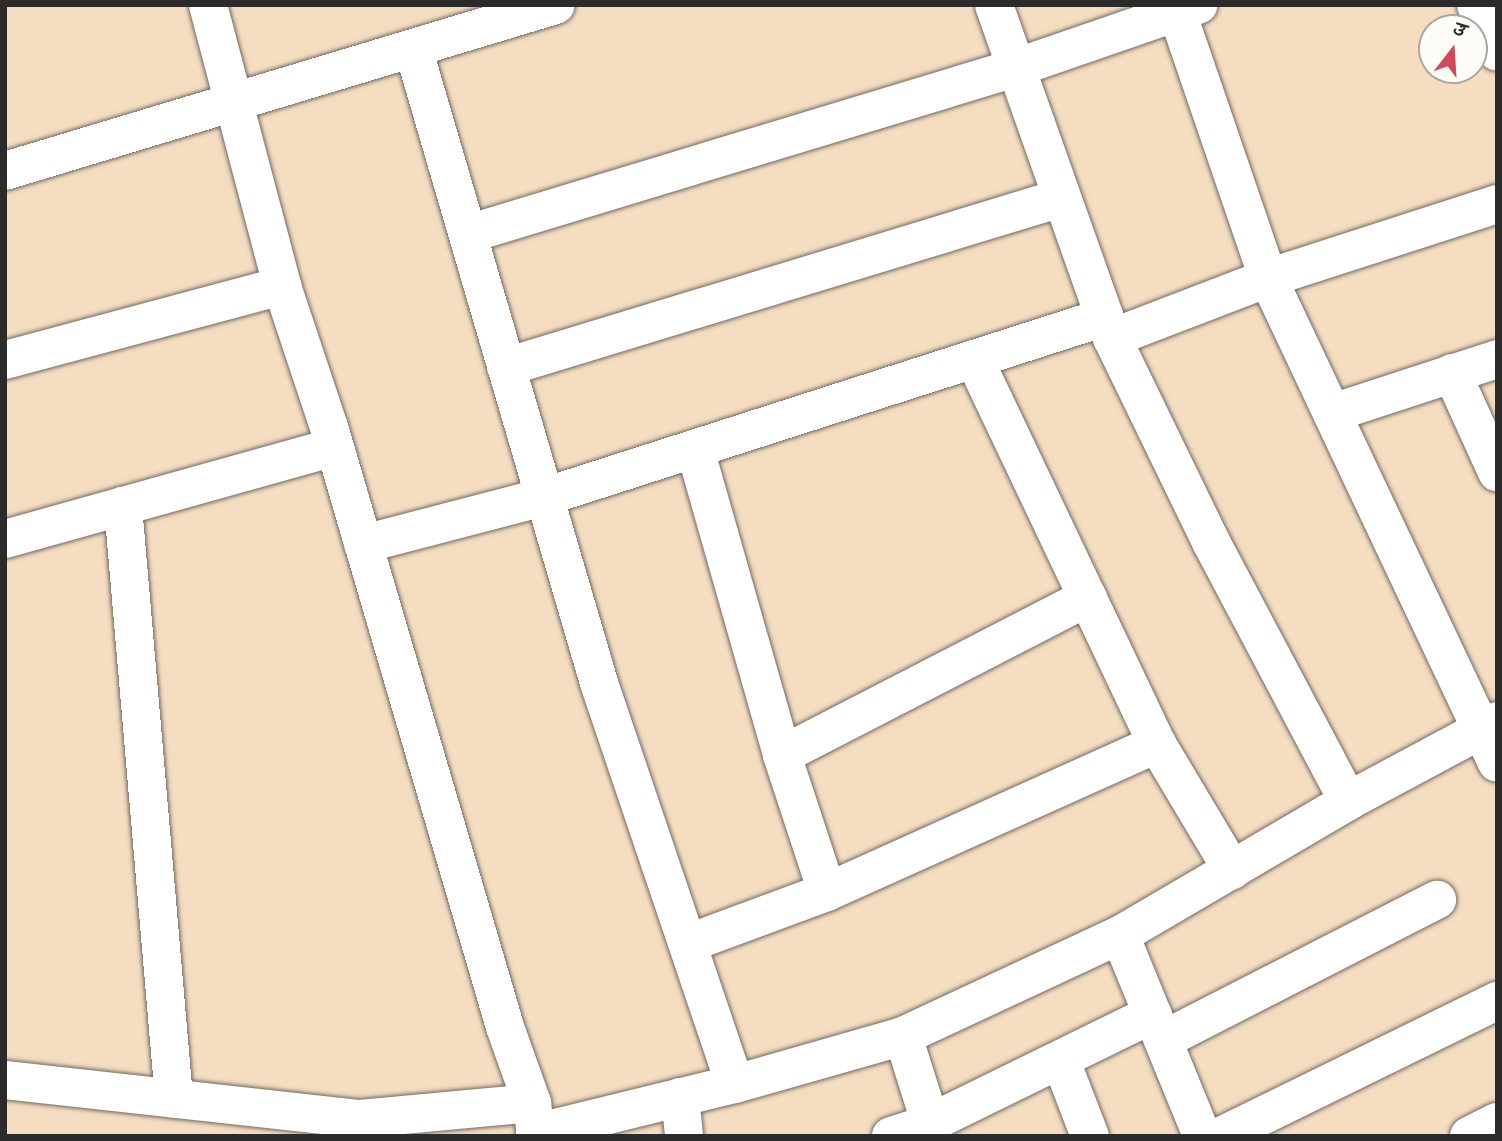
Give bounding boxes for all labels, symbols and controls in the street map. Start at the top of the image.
north arrow [1418,14,1488,84]
text: उ [1448,15,1469,47]

